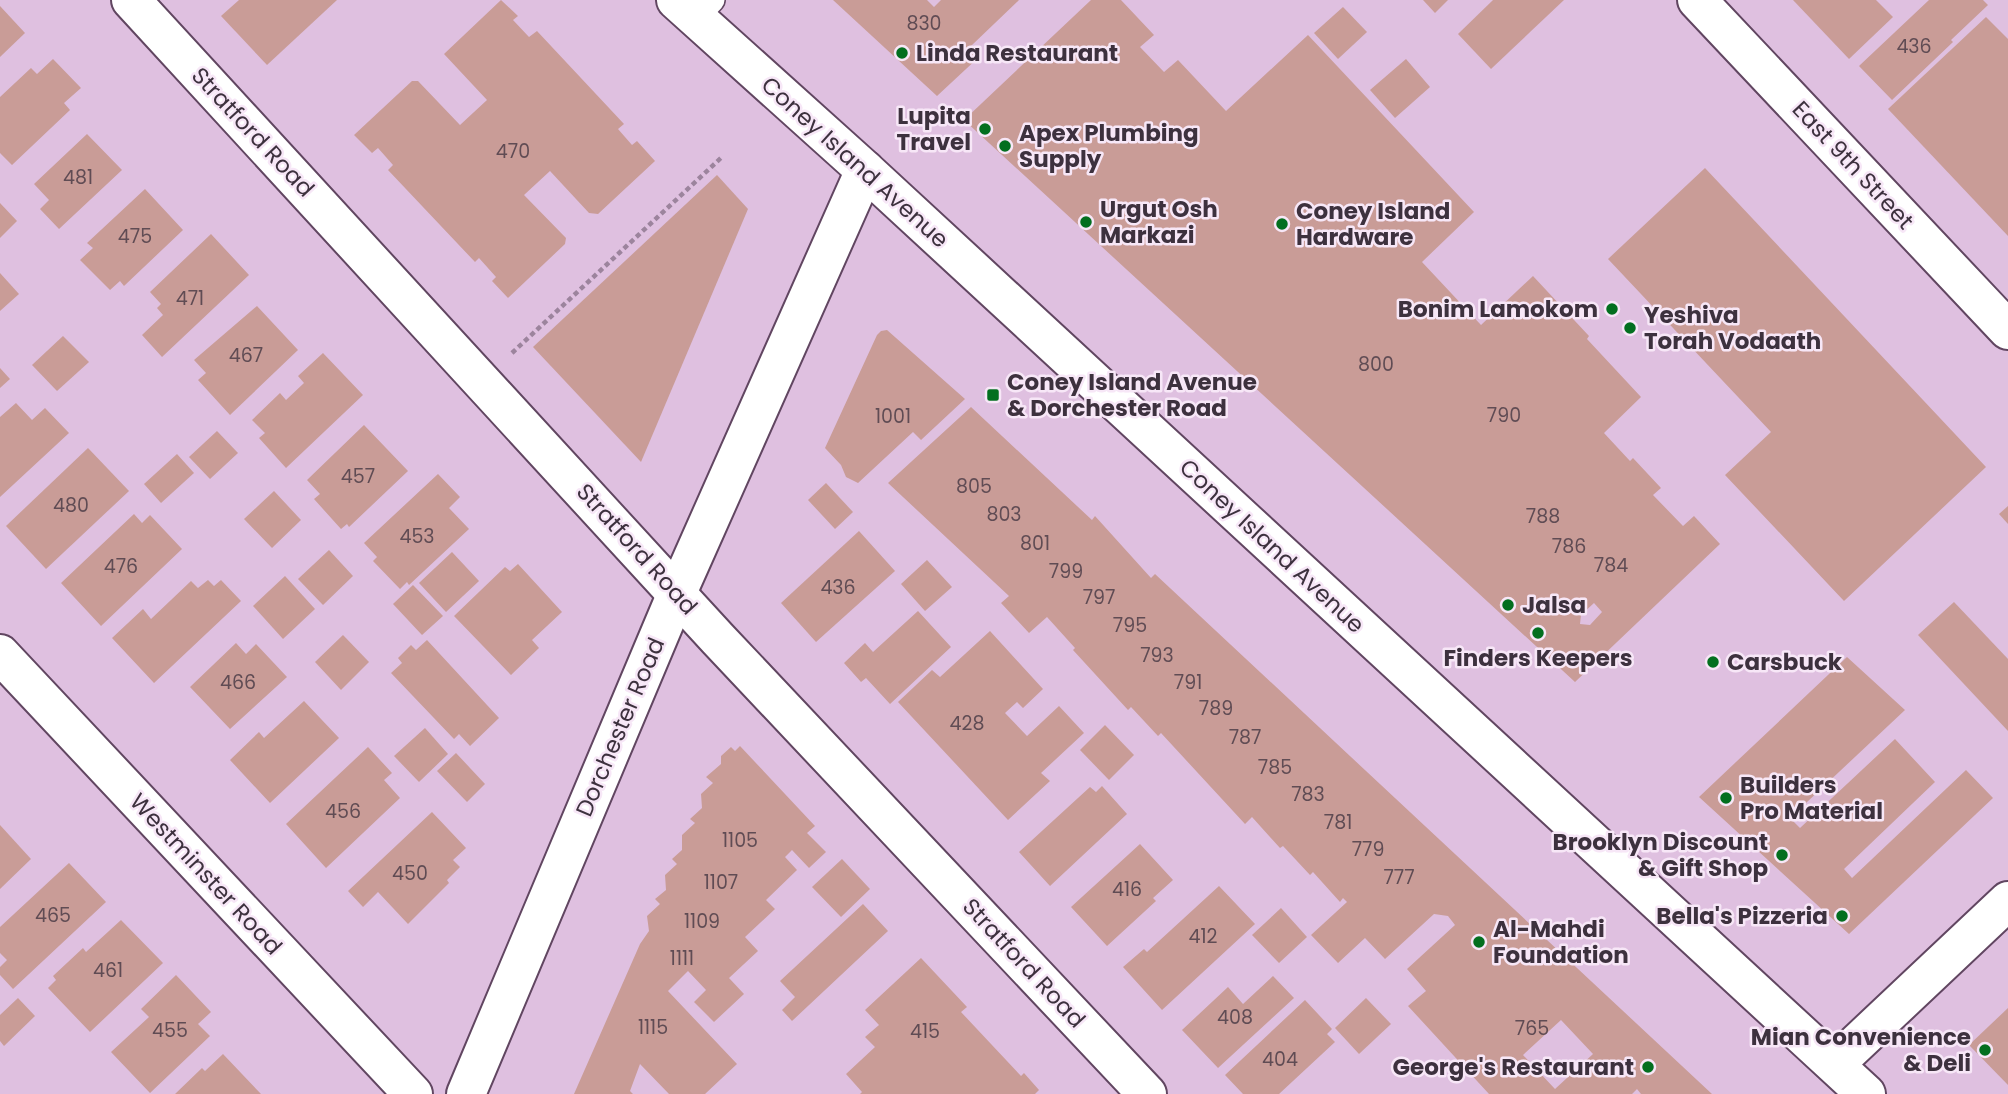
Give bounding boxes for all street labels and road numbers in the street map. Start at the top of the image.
street label: Stratford Road [184,60,322,204]
street label: Coney Island Avenue [754,69,956,255]
street label: East 9th Street [1785,94,1921,236]
street label: Coney Island Avenue [1173,452,1371,640]
street label: Stratford Road [569,476,705,622]
street label: Dorchester Road [568,633,672,821]
street label: Westminster Road [123,786,289,962]
street label: Stratford Road [955,891,1093,1035]

